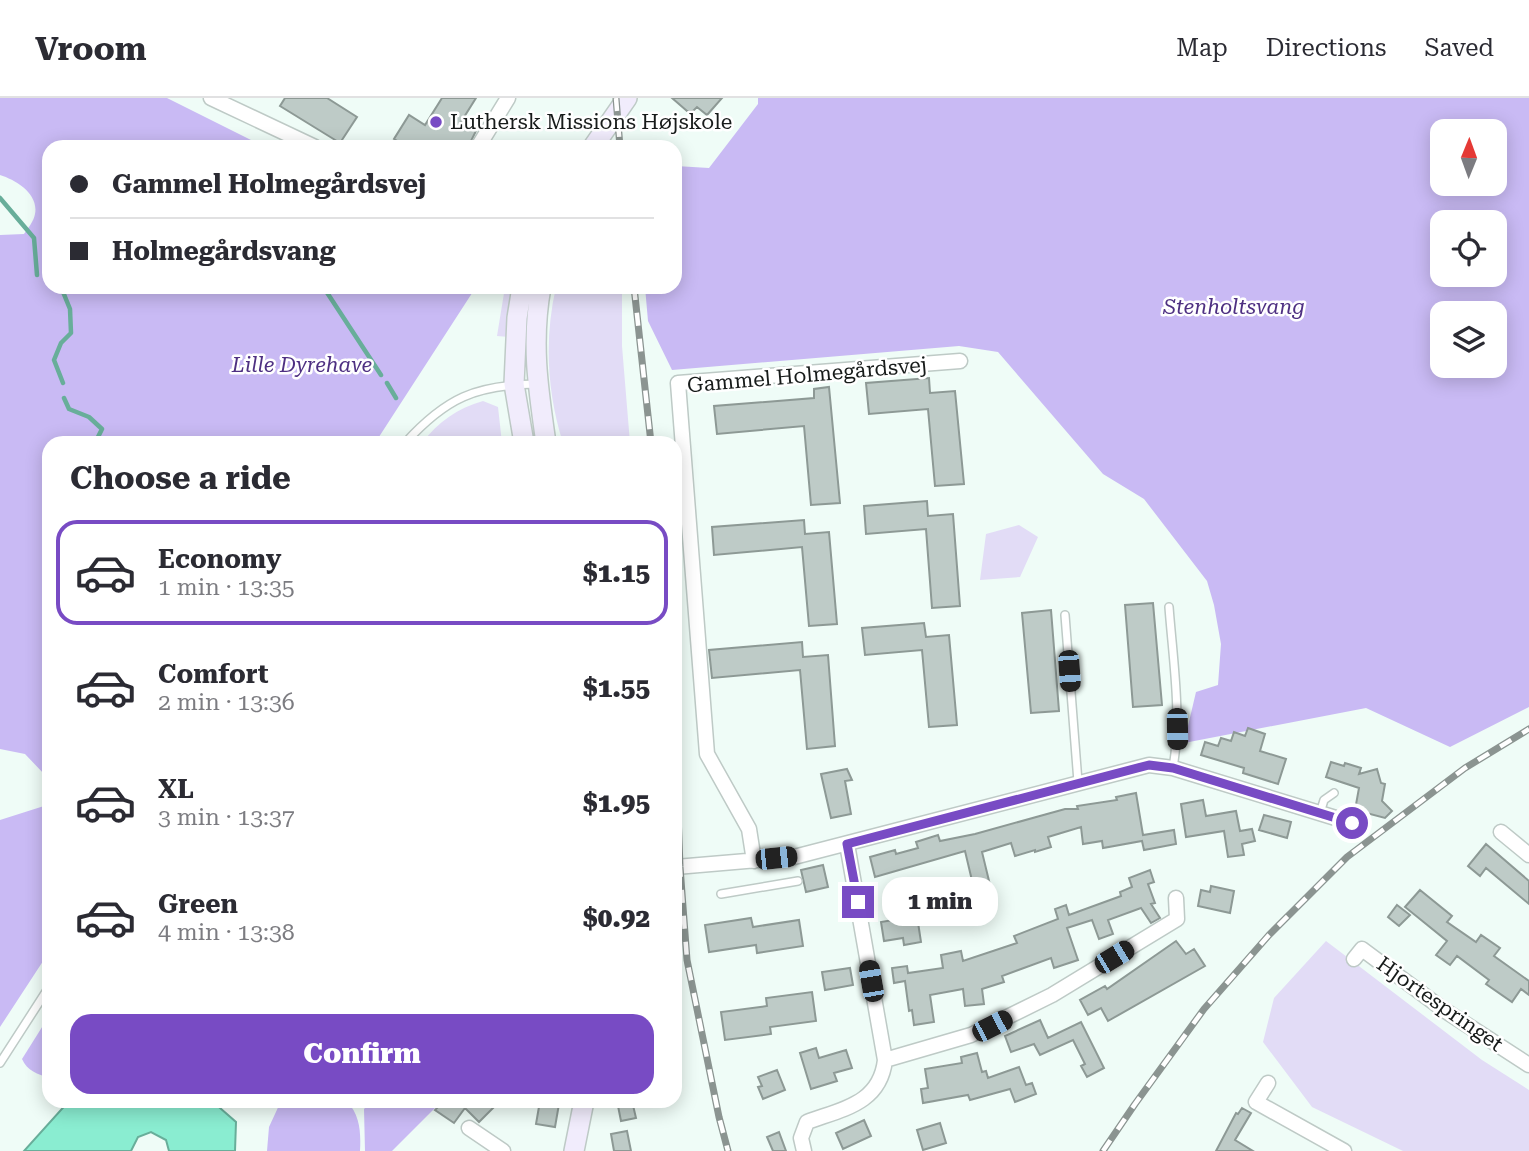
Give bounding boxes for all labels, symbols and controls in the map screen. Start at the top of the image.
text: Vroom [35,29,147,68]
text: Map [1176,34,1228,62]
text: Directions [1266,34,1386,62]
text: Saved [1424,34,1494,62]
place label: Luthersk Missions Højskole [450,110,732,134]
marker: Luthersk Missions Højskole [428,114,444,130]
north arrow [1430,119,1507,196]
map controls [1430,119,1507,378]
text: Gammel Holmegårdsvej [112,169,426,199]
button: locate [1430,210,1507,287]
text: Holmegårdsvang [112,236,336,266]
park label: Stenholtsvang [1162,295,1305,319]
button: layers [1430,301,1507,378]
park label: Lille Dyrehave [231,353,372,377]
street label: Gammel Holmegårdsvej [686,353,928,397]
text: Choose a ride [70,459,291,497]
icon: car [74,541,137,604]
text: Economy [158,544,281,574]
text: $1.15 [583,558,650,588]
text: 1 min · 13:35 [158,574,295,601]
car [1058,649,1081,693]
icon: car [74,656,137,719]
text: Comfort [158,659,268,689]
text: $1.55 [583,673,650,703]
text: 2 min · 13:36 [158,689,295,716]
car [1167,708,1188,750]
icon: car [74,771,137,834]
text: XL [158,774,194,804]
text: $1.95 [583,788,650,818]
text: 3 min · 13:37 [158,804,295,831]
route start [1336,807,1368,839]
car [755,845,798,871]
callout: 1 min [882,878,998,926]
icon: car [74,886,137,949]
route end [842,886,874,918]
text: 1 min [908,888,972,915]
text: Green [158,889,238,919]
text: $0.92 [583,903,650,933]
text: 4 min · 13:38 [158,919,295,946]
car [1091,937,1138,977]
street label: Hjortespringet [1372,952,1508,1056]
car [858,958,885,1004]
car [969,1007,1016,1045]
button: Confirm [70,1014,654,1094]

